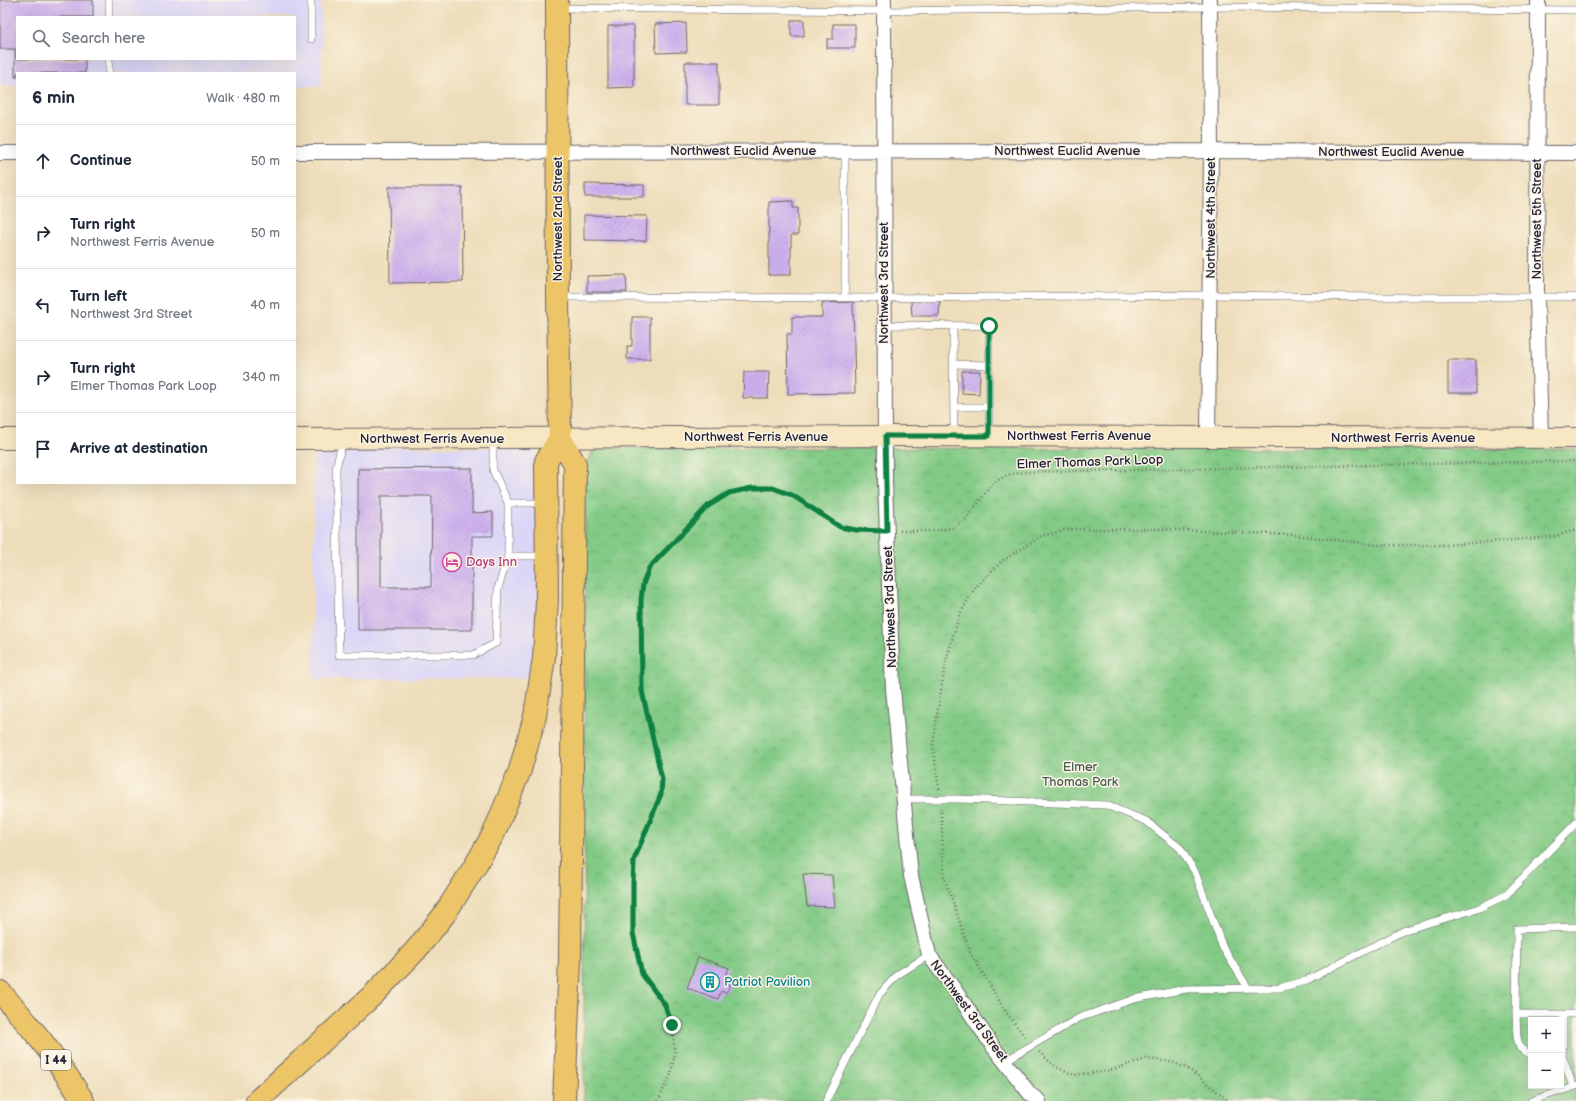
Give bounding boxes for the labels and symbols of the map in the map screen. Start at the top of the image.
street label: Northwest Euclid Avenue [670,143,816,159]
street label: Northwest Euclid Avenue [994,143,1140,159]
street label: Northwest Euclid Avenue [1318,144,1464,160]
street label: Northwest 2nd Street [550,157,566,281]
street label: Northwest 4th Street [1203,157,1219,279]
street label: Northwest 5th Street [1529,159,1545,279]
street label: Northwest 3rd Street [876,222,892,344]
route start [980,317,998,335]
street label: Northwest Ferris Avenue [1007,428,1151,444]
street label: Northwest Ferris Avenue [684,429,828,445]
street label: Northwest Ferris Avenue [1331,430,1475,446]
street label: Northwest Ferris Avenue [360,431,504,447]
street label: Elmer Thomas Park Loop [1016,451,1164,473]
street label: Northwest 3rd Street [880,546,900,668]
hotel icon: Days Inn [441,551,463,573]
place label: Days Inn [466,554,517,570]
park label: Elmer Thomas Park [1042,759,1119,790]
street label: Northwest 3rd Street [927,957,1011,1065]
building icon: Patriot Pavilion [699,971,721,993]
place label: Patriot Pavilion [724,974,810,990]
route end [663,1016,681,1034]
road number: I 44 [41,1050,71,1070]

